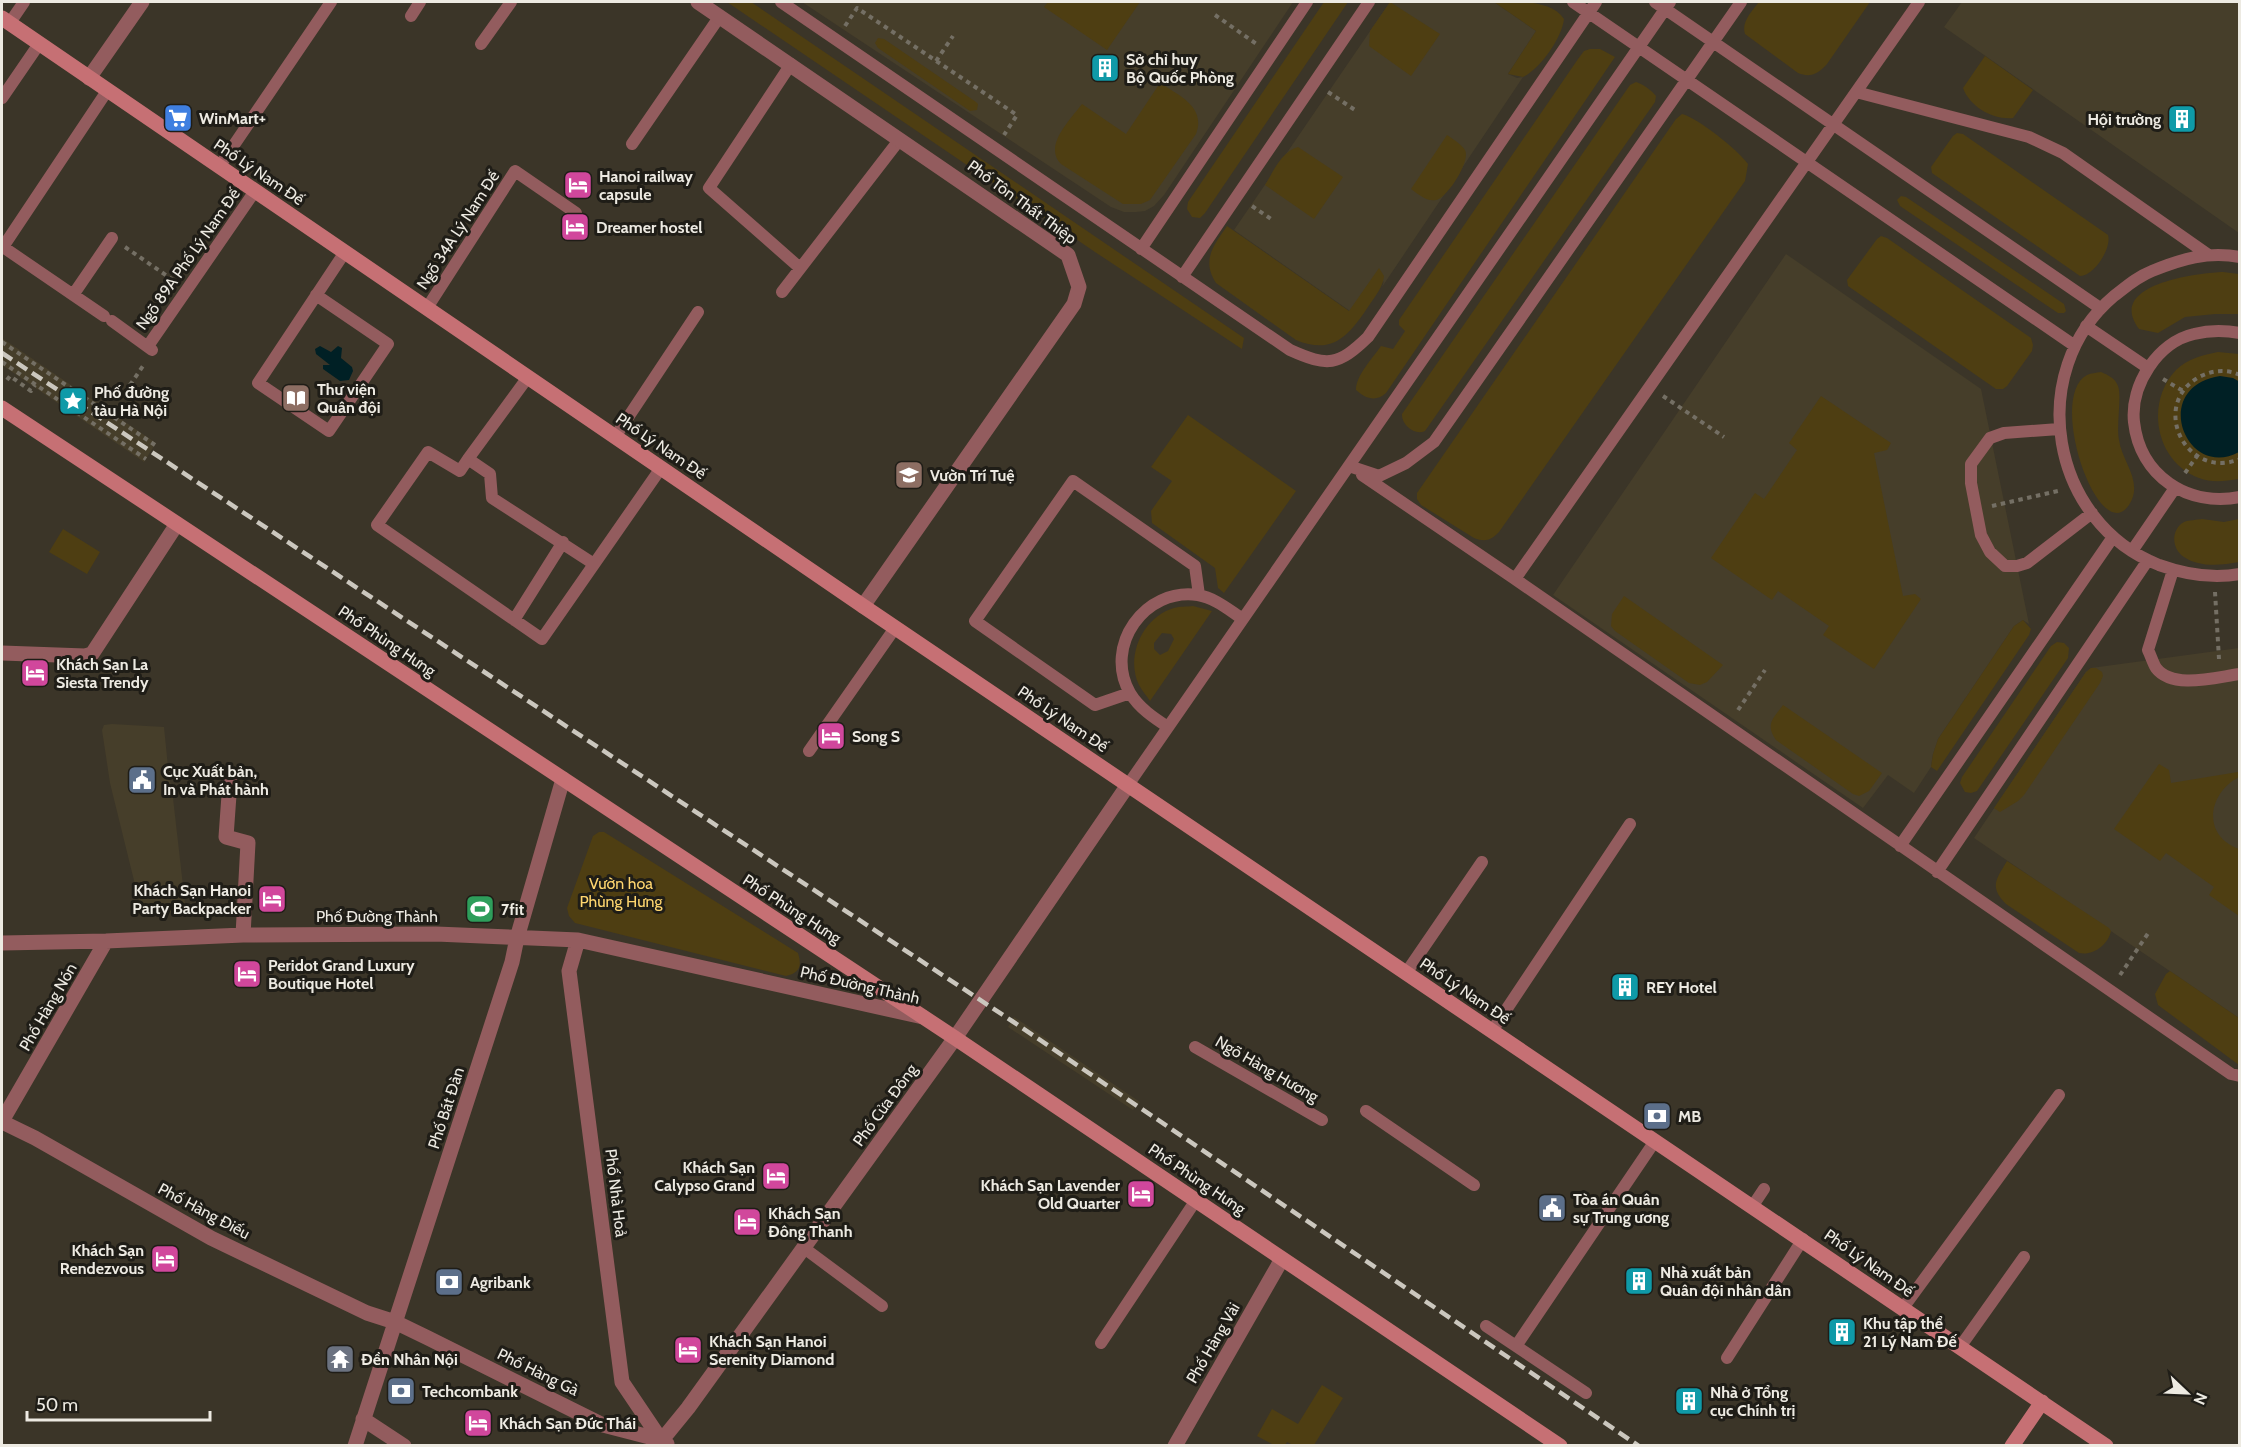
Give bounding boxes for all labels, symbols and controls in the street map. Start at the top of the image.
place label: Sở chỉ huy Bộ Quốc Phòng [1126,50,1234,87]
building icon: Sở chỉ huy Bộ Quốc Phòng [1089,52,1121,84]
supermarket icon: WinMart+ [162,102,194,134]
building icon: Hội trường [2166,103,2198,135]
place label: WinMart+ [199,109,266,128]
place label: Hội trường [2087,110,2161,129]
street label: Phố Lý Nam Đế [210,135,308,210]
street label: Phố Tôn Thất Thiệp [964,156,1080,248]
street label: Ngõ 34A Lý Nam Đế [413,166,504,293]
place label: Hanoi railway capsule [599,167,693,204]
hotel icon: Hanoi railway capsule [562,169,594,201]
street label: Ngõ 89A Phố Lý Nam Đế [132,184,244,333]
hotel icon: Dreamer hostel [559,211,591,243]
place label: Dreamer hostel [596,218,702,237]
place label: Thư viện Quân đội [317,380,380,417]
library icon: Thư viện Quân đội [280,382,312,414]
place label: Phố đường tàu Hà Nội [94,383,169,420]
place icon: Phố đường tàu Hà Nội [57,385,89,417]
street label: Phố Lý Nam Đế [612,409,710,484]
school or university icon: Vườn Trí Tuệ [893,459,925,491]
place label: Vườn Trí Tuệ [930,466,1015,485]
street label: Phố Phùng Hưng [335,601,440,681]
place label: Khách Sạn La Siesta Trendy [56,655,149,692]
hotel icon: Khách Sạn La Siesta Trendy [19,657,51,689]
street label: Phố Lý Nam Đế [1014,682,1112,757]
hotel icon: Song S [815,720,847,752]
place label: Song S [852,727,900,746]
place label: Cục Xuất bản, In và Phát hành [163,762,269,799]
public building icon: Cục Xuất bản, In và Phát hành [126,764,158,796]
street label: Phố Phùng Hưng [739,870,846,948]
park label: Vườn hoa Phùng Hưng [579,874,664,911]
place label: Khách Sạn Hanoi Party Backpacker [132,881,252,918]
hotel icon: Khách Sạn Hanoi Party Backpacker [256,883,288,915]
sports icon: 7fit [464,893,496,925]
place label: 7fit [501,900,525,919]
street label: Phố Đường Thành [316,907,438,926]
street label: Phố Lý Nam Đế [1416,954,1514,1029]
place label: Peridot Grand Luxury Boutique Hotel [268,956,415,993]
hotel icon: Peridot Grand Luxury Boutique Hotel [231,958,263,990]
street label: Phố Hàng Nón [15,960,81,1054]
street label: Phố Đường Thành [798,962,922,1008]
building icon: REY Hotel [1609,971,1641,1003]
place label: REY Hotel [1646,978,1717,997]
street label: Ngõ Hàng Hương [1212,1032,1323,1107]
street label: Phố Cửa Đông [849,1059,922,1150]
street label: Phố Bát Đàn [424,1065,468,1151]
bank icon: MB [1641,1100,1673,1132]
place label: MB [1678,1107,1701,1126]
street label: Phố Phùng Hưng [1145,1139,1250,1219]
street label: Phố Nhà Hoả [601,1148,631,1239]
place label: Khách Sạn Calypso Grand [654,1158,755,1195]
hotel icon: Khách Sạn Calypso Grand [760,1160,792,1192]
place label: Khách Sạn Lavender Old Quarter [981,1176,1121,1213]
hotel icon: Khách Sạn Lavender Old Quarter [1125,1178,1157,1210]
street label: Phố Hàng Điếu [155,1179,253,1243]
place label: Tòa án Quân sự Trung ương [1573,1190,1669,1227]
public building icon: Tòa án Quân sự Trung ương [1536,1192,1568,1224]
place label: Khách Sạn Đông Thanh [768,1204,852,1241]
hotel icon: Khách Sạn Đông Thanh [731,1206,763,1238]
street label: Phố Lý Nam Đế [1821,1225,1918,1301]
place label: Khách Sạn Rendezvous [60,1241,144,1278]
hotel icon: Khách Sạn Rendezvous [149,1243,181,1275]
place label: Nhà xuất bản Quân đội nhân dân [1660,1263,1791,1300]
building icon: Nhà xuất bản Quân đội nhân dân [1623,1265,1655,1297]
bank icon: Agribank [433,1266,465,1298]
place label: Agribank [470,1273,531,1292]
street label: Phố Hàng Vải [1182,1299,1244,1387]
place label: Khu tập thể 21 Lý Nam Đế [1863,1314,1957,1351]
building icon: Khu tập thể 21 Lý Nam Đế [1826,1316,1858,1348]
place label: Khách Sạn Hanoi Serenity Diamond [709,1332,834,1369]
hotel icon: Khách Sạn Hanoi Serenity Diamond [672,1334,704,1366]
temple icon: Đền Nhân Nội [324,1343,356,1375]
street label: Phố Hàng Gà [494,1344,582,1400]
place label: Đền Nhân Nội [361,1350,458,1369]
north arrow [2157,1363,2217,1423]
bank icon: Techcombank [385,1375,417,1407]
place label: Techcombank [422,1382,518,1401]
place label: Nhà ở Tổng cục Chính trị [1710,1383,1795,1420]
scale bar [27,1384,210,1422]
building icon: Nhà ở Tổng cục Chính trị [1673,1385,1705,1417]
text: N [2189,1390,2211,1408]
text: 50 m [36,1394,78,1416]
hotel icon: Khách Sạn Đức Thái [462,1407,494,1439]
place label: Khách Sạn Đức Thái [499,1414,636,1433]

